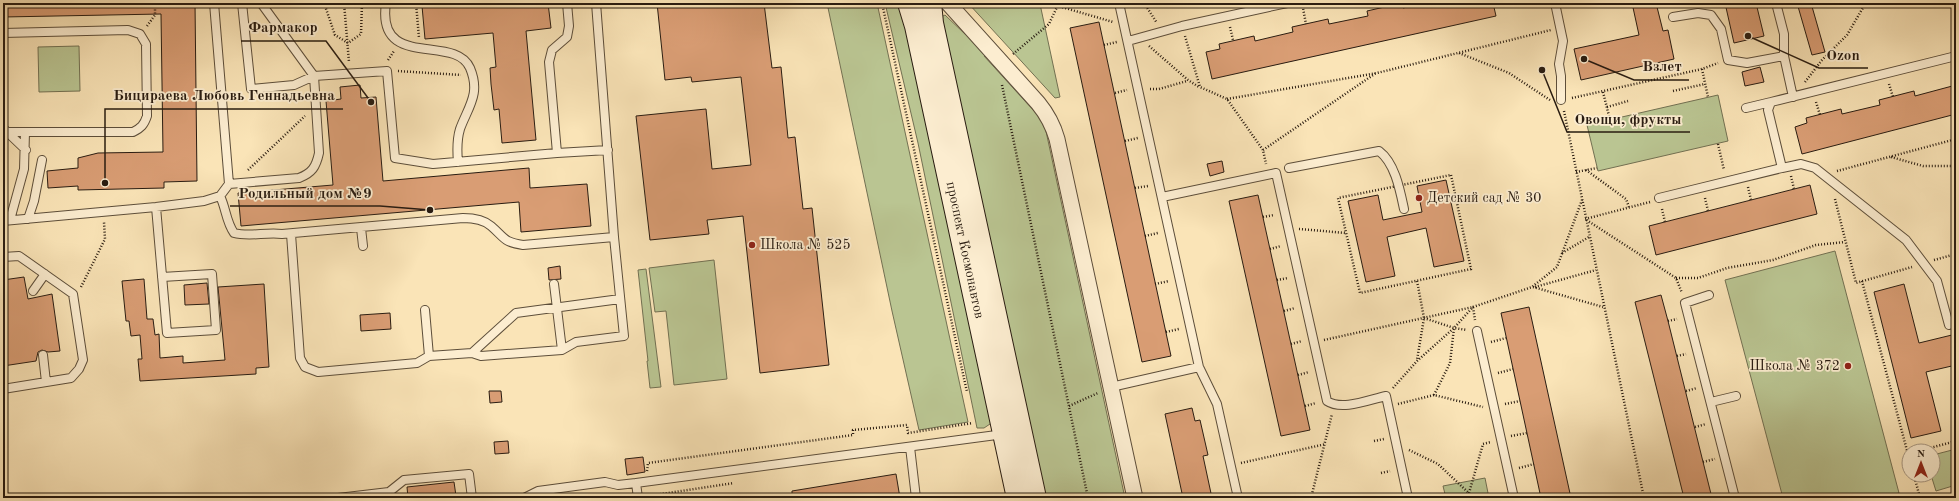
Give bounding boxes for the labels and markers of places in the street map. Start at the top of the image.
callout: Фармакор [241,14,326,41]
callout: Ozon [1819,41,1868,68]
callout: Взлет [1634,53,1689,80]
callout: Бицираева Любовь Геннадьевна [105,82,343,109]
callout: Овощи, фрукты [1567,105,1690,132]
callout: Родильный дом №9 [230,179,380,206]
place label: Детский сад № 30 [1427,191,1541,205]
marker: Детский сад № 30 [1414,193,1424,203]
place label: Школа № 525 [760,238,851,252]
marker: Школа № 525 [747,240,757,250]
place label: Школа № 372 [1749,359,1840,373]
marker: Школа № 372 [1843,361,1853,371]

